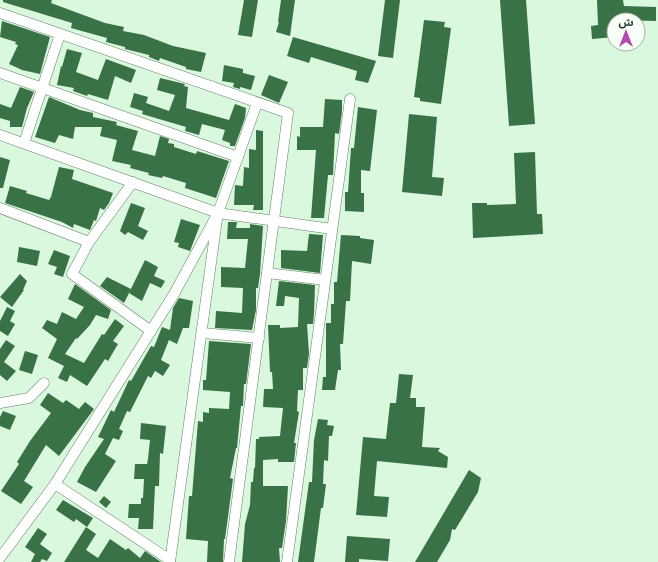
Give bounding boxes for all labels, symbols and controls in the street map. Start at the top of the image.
north arrow [606,12,646,52]
text: ش [618,16,634,30]

